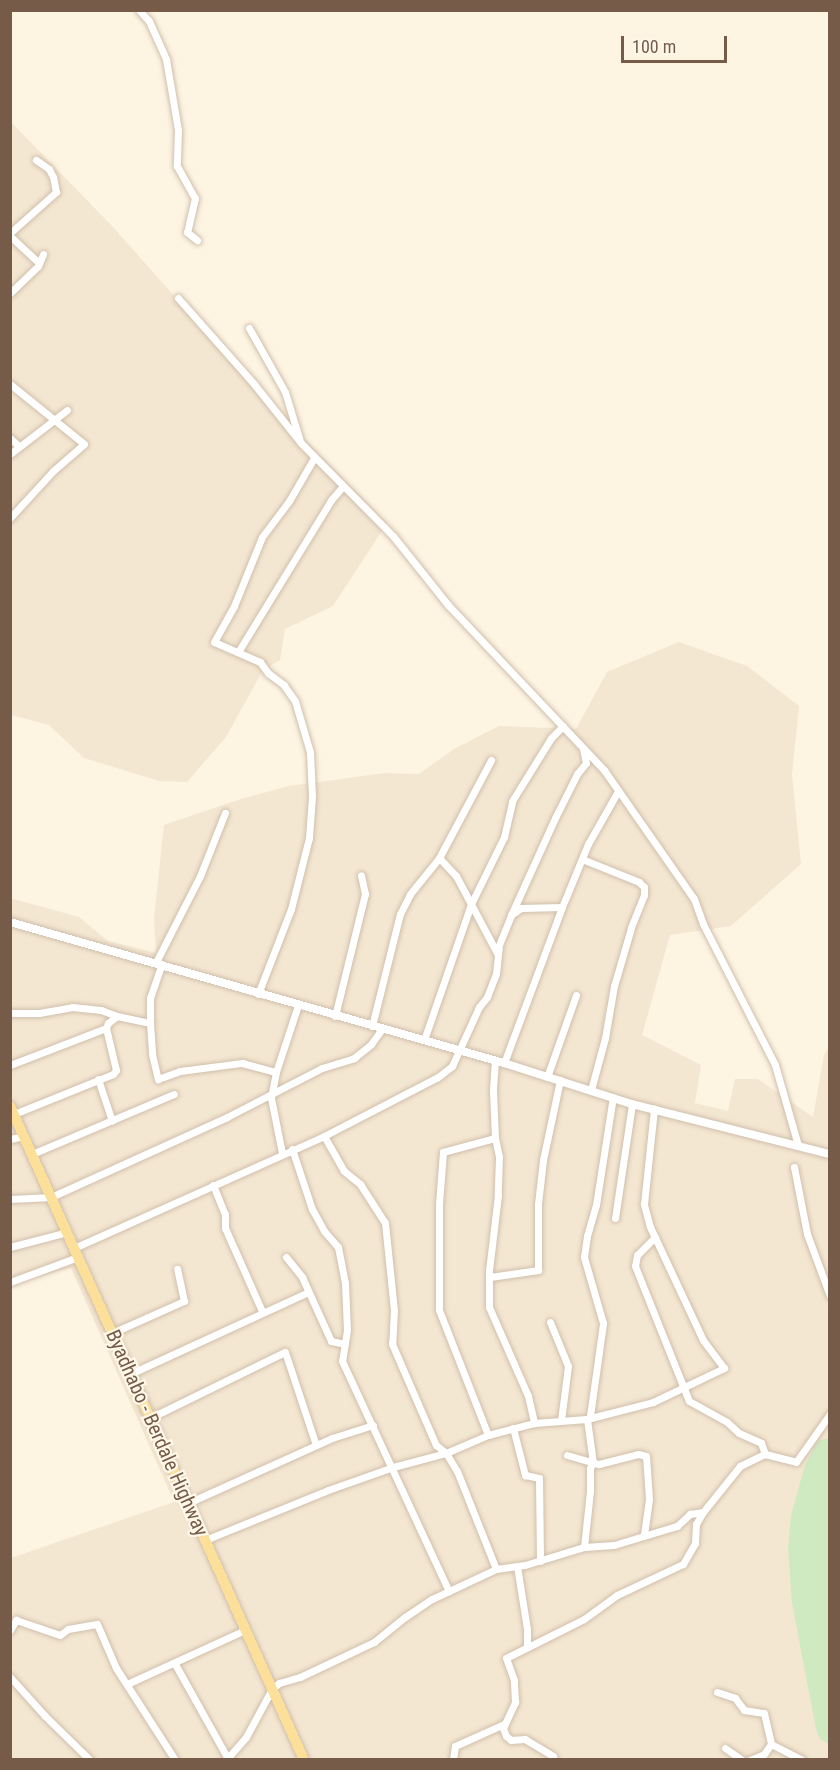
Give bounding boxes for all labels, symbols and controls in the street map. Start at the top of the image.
scale bar [624,24,730,62]
text: 100 m [632,36,676,57]
street label: Byadhabo - Berdale Highway [101,1326,213,1540]

